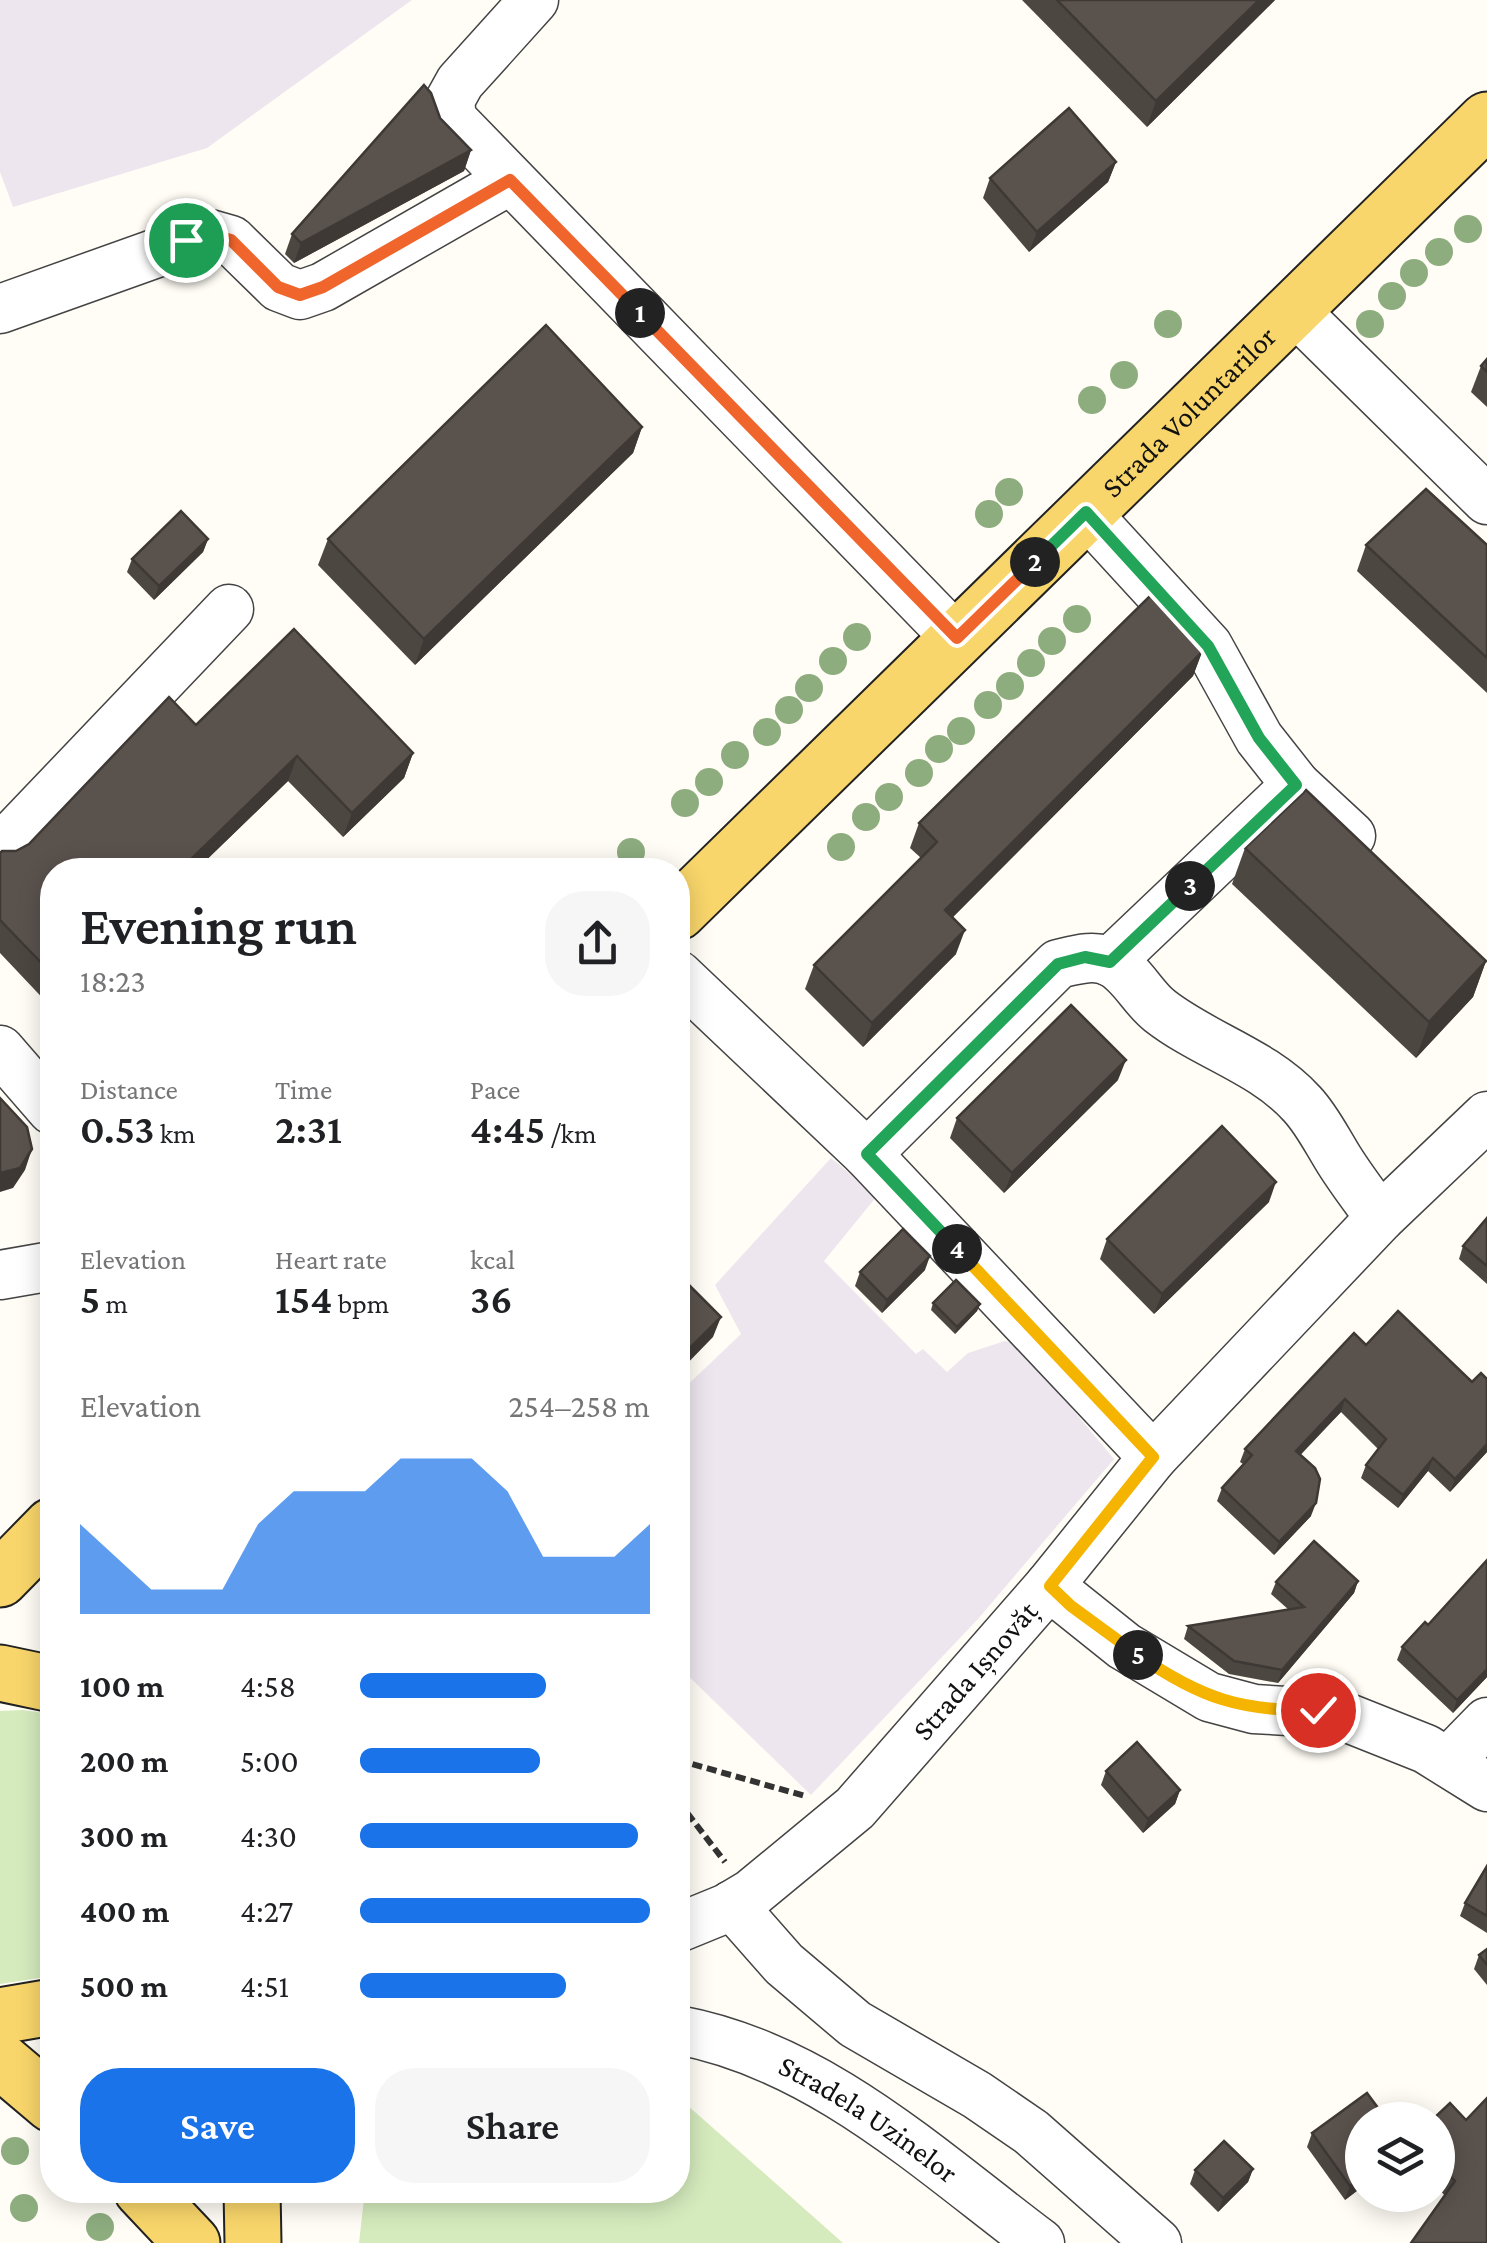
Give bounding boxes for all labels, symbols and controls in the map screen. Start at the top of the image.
pin [144,198,229,283]
icon: arrive [159,213,214,268]
pin: 1 [615,288,665,338]
text: 1 [635,297,645,328]
street label: Strada Voluntarilor [1095,319,1282,504]
pin: 2 [1010,537,1060,587]
text: 2 [1028,546,1042,577]
pin: 3 [1165,861,1215,911]
text: 3 [1183,870,1197,901]
button: share [545,891,650,996]
text: Evening run [80,895,357,956]
text: 18:23 [80,963,146,999]
text: Distance [80,1074,178,1105]
text: Time [275,1074,332,1105]
text: Pace [470,1074,520,1105]
text: 0.53 [80,1105,154,1152]
text: 2:31 [275,1105,342,1152]
text: 4:45 [470,1105,545,1152]
text: km [154,1118,196,1149]
text: /km [545,1118,596,1149]
pin: 4 [932,1224,982,1274]
text: 4 [949,1233,965,1264]
text: Elevation [80,1244,186,1275]
text: Heart rate [275,1244,387,1275]
text: kcal [470,1244,515,1275]
text: 5 [80,1275,100,1322]
text: 154 [275,1275,332,1322]
text: 36 [470,1275,513,1322]
text: m [100,1288,128,1319]
text: bpm [332,1288,389,1319]
text: Elevation [80,1388,201,1424]
text: 254–258 m [508,1388,650,1424]
street label: Strada Ișnovăț [905,1594,1047,1746]
pin: 5 [1113,1630,1163,1680]
text: 5 [1131,1639,1145,1670]
text: 100 m [80,1668,164,1704]
text: 4:58 [240,1668,296,1704]
pin [1276,1668,1361,1753]
icon: check [1291,1683,1346,1738]
text: 200 m [80,1743,168,1779]
text: 5:00 [240,1743,299,1779]
text: 300 m [80,1818,168,1854]
text: 4:30 [240,1818,297,1854]
text: 400 m [80,1893,169,1929]
text: 4:27 [240,1893,293,1929]
text: 500 m [80,1968,168,2004]
text: 4:51 [240,1968,289,2004]
street label: Stradela Uzinelor [774,2048,965,2189]
button: Save [80,2068,355,2183]
button: Share [375,2068,650,2183]
map controls [1345,2102,1455,2212]
button: layers [1345,2102,1455,2212]

